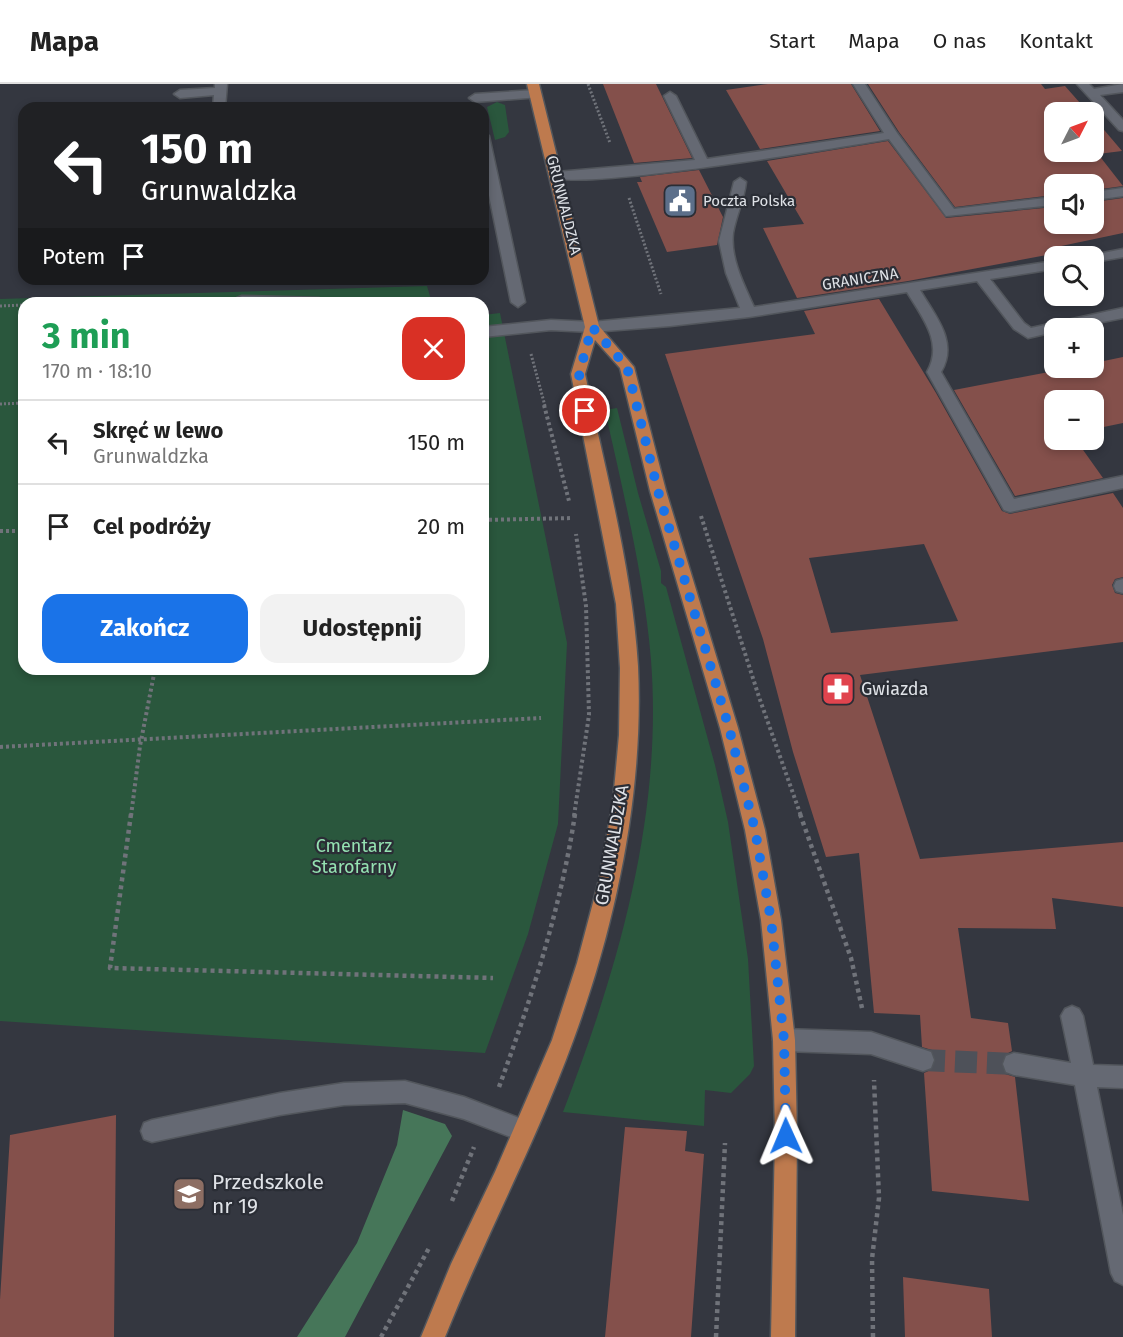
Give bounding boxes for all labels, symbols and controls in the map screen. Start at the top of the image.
text: Mapa [30,25,99,58]
text: Start [769,28,815,54]
text: Mapa [848,28,900,54]
text: O nas [933,28,986,54]
text: Kontakt [1019,28,1093,54]
north arrow [1044,102,1104,162]
map controls [1044,102,1104,450]
text: 150 m [141,124,253,174]
icon: left [42,126,120,204]
street label: GRUNWALDZKA [543,154,585,257]
button: sound [1044,174,1104,234]
text: Grunwaldzka [141,175,297,207]
public building icon: Poczta Polska [662,183,698,219]
place label: Poczta Polska [703,192,795,210]
icon: arrive [117,240,150,273]
text: Potem [42,243,105,270]
button: search [1044,246,1104,306]
street label: GRANICZNA [821,264,900,294]
text: 3 min [42,314,131,358]
button: close [402,317,465,380]
button: + [1044,318,1104,378]
text: 170 m · 18:10 [42,359,152,383]
pin [559,385,610,436]
button: − [1044,390,1104,450]
icon: arrive [568,394,601,427]
text: Skręć w lewo [93,417,223,444]
icon: left [42,426,75,459]
text: 150 m [407,429,465,456]
text: Grunwaldzka [93,444,209,468]
icon: arrive [42,510,75,543]
text: Cel podróży [93,513,211,540]
text: 20 m [417,513,465,540]
button: Zakończ [42,594,248,663]
button: Udostępnij [260,594,465,663]
pharmacy icon: Gwiazda [820,671,856,707]
place label: Gwiazda [861,678,928,700]
street label: GRUNWALDZKA [591,782,634,907]
park label: Cmentarz Starofarny [312,835,396,878]
position arrow [754,1104,818,1168]
place label: Przedszkole nr 19 [212,1169,324,1219]
school or university icon: Przedszkole nr 19 [171,1176,207,1212]

